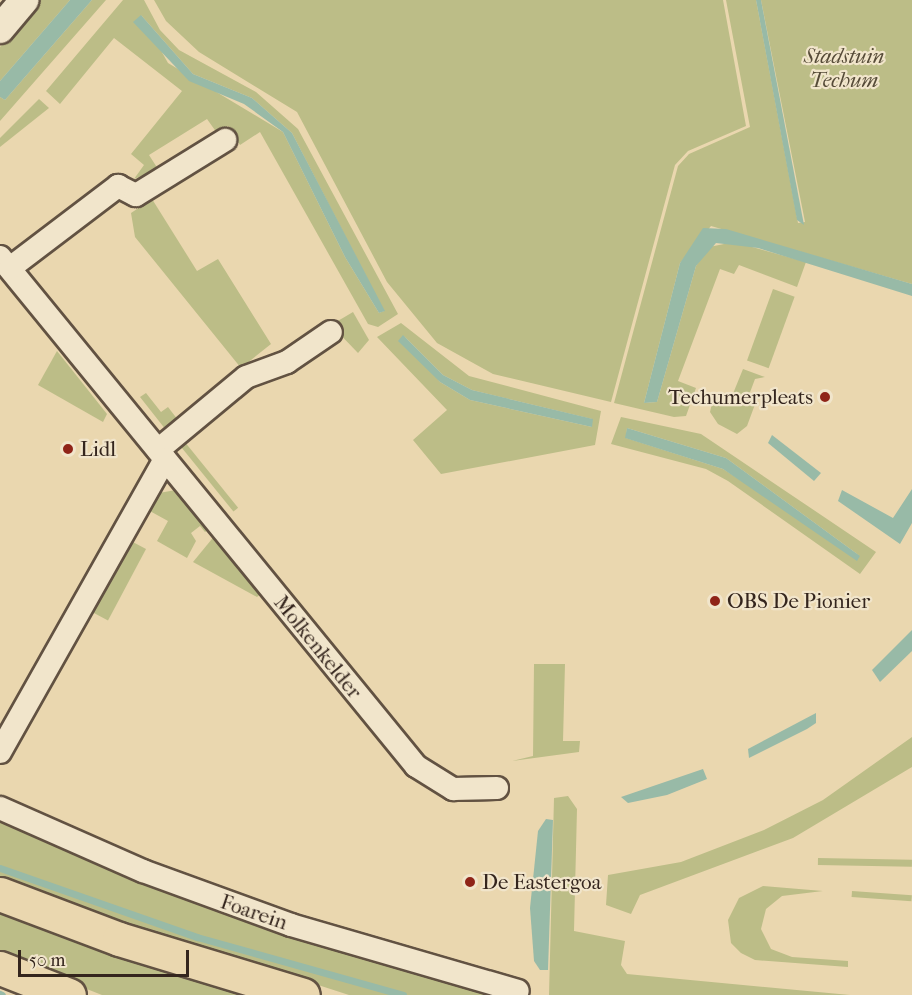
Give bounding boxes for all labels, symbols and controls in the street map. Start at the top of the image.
park label: Stadstuin Techum [804,43,884,93]
place label: Techumerpleats [668,384,813,410]
marker: Techumerpleats [818,390,832,404]
place label: Lidl [80,436,116,462]
marker: Lidl [61,442,75,456]
place label: OBS De Pionier [727,588,870,614]
street label: Molkenkelder [269,590,367,704]
marker: OBS De Pionier [708,594,722,608]
place label: De Eastergoa [482,869,601,895]
marker: De Eastergoa [463,875,477,889]
street label: Foarein [217,889,291,935]
scale bar [21,938,192,976]
text: 50 m [29,950,65,971]

